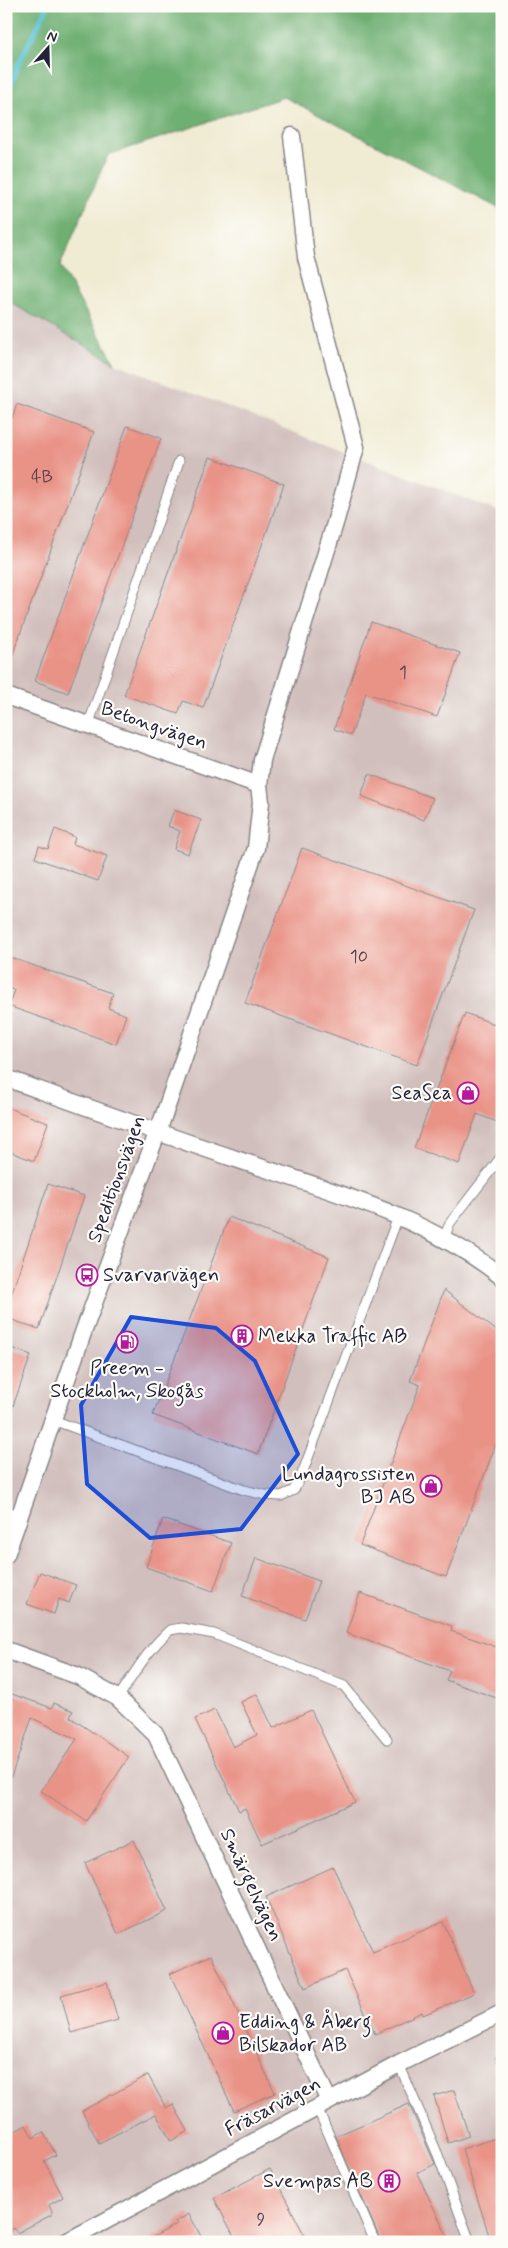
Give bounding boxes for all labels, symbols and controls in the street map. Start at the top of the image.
north arrow [22,22,72,72]
text: N [45,27,60,47]
house number: 4B [31,465,53,489]
house number: 1 [399,661,407,685]
street label: Betongvägen [97,695,211,757]
house number: 10 [350,945,368,969]
place label: SeaSea [391,1080,452,1107]
shop icon: SeaSea [456,1081,480,1105]
street label: Speditionsvägen [81,1112,153,1246]
place label: Svarvarvägen [103,1262,219,1289]
bus stop icon: Svarvarvägen [75,1263,99,1287]
place label: Mekka Traffic AB [258,1323,407,1350]
building icon: Mekka Traffic AB [230,1324,254,1348]
fuel station icon: Preem - Stockholm, Skogås [115,1330,139,1354]
place label: Preem - Stockholm, Skogås [50,1355,204,1407]
place label: Lundagrossisten BJ AB [282,1461,415,1511]
shop icon: Lundagrossisten BJ AB [419,1474,443,1498]
street label: Smärgelvägen [211,1824,289,1947]
place label: Edding & Åberg Bilskador AB [239,2009,371,2059]
shop icon: Edding & Åberg Bilskador AB [211,2021,235,2045]
street label: Fräsarvägen [220,2070,326,2144]
place label: Svempas AB [263,2168,373,2195]
building icon: Svempas AB [377,2169,401,2193]
house number: 9 [257,2208,266,2232]

